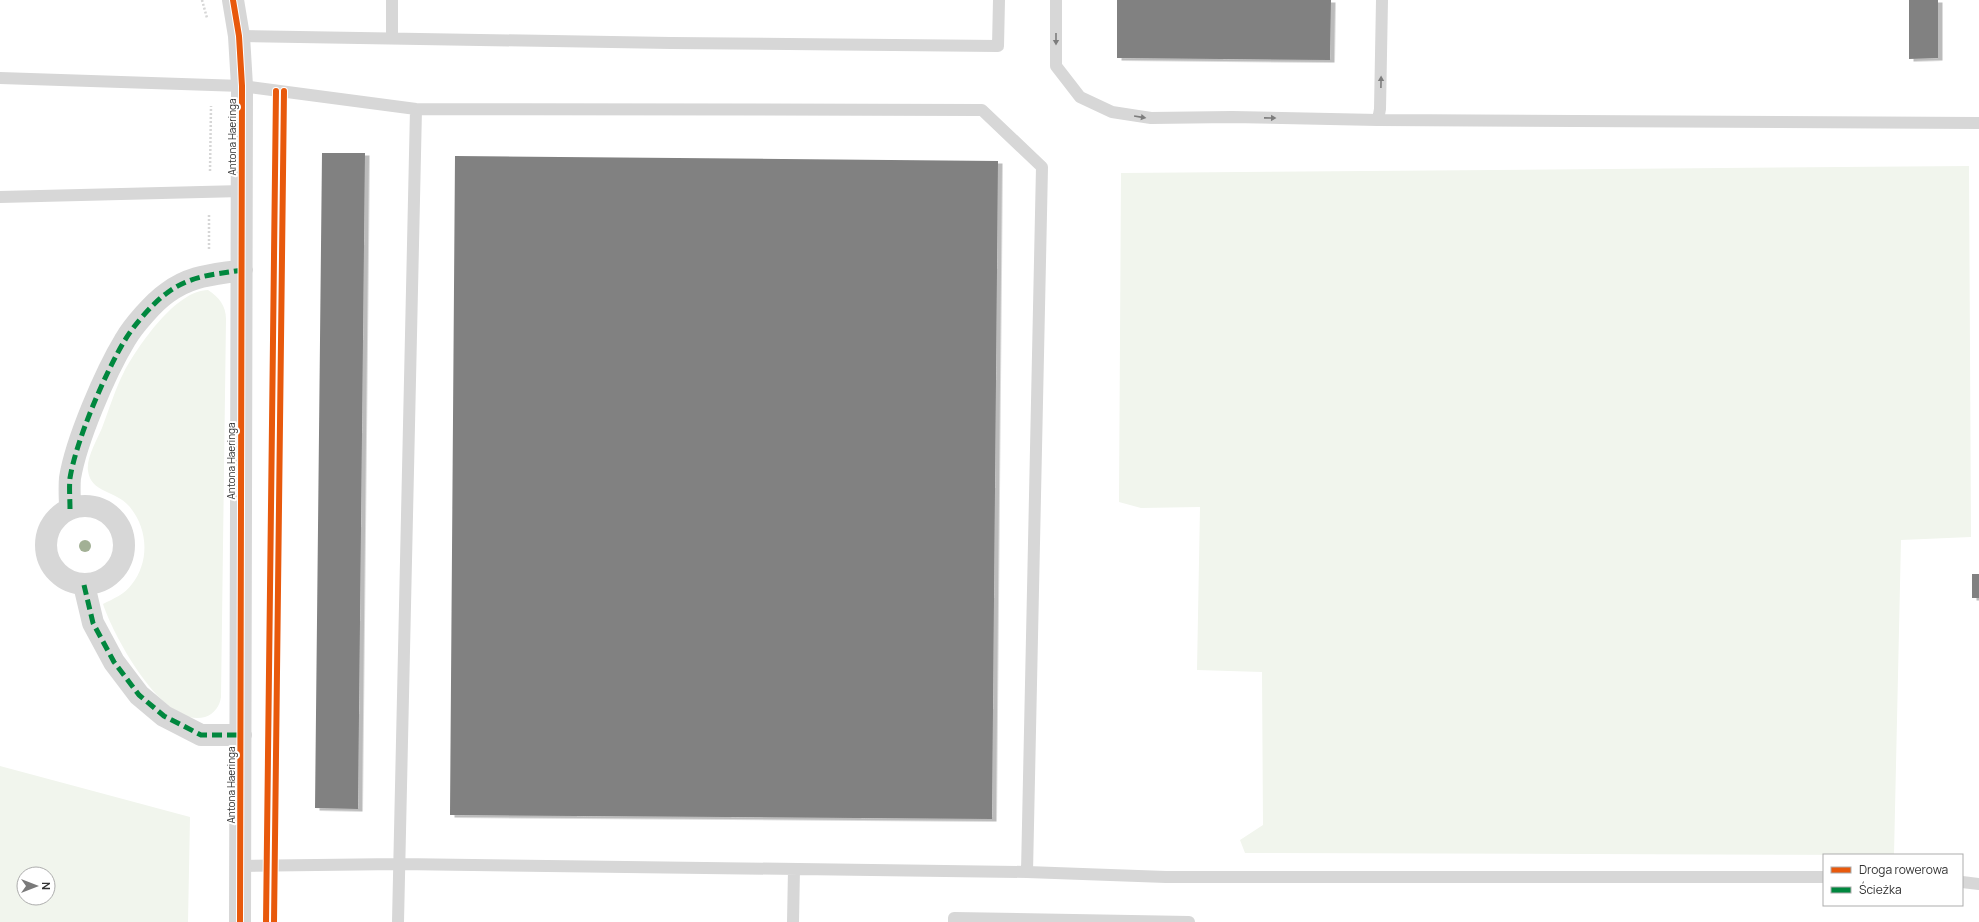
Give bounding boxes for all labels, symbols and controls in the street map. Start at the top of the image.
one-way arrow [1053,33,1059,46]
one-way arrow [1378,75,1384,88]
street label: Antona Haeringa [225,98,239,176]
one-way arrow [1134,114,1146,120]
one-way arrow [1264,115,1277,121]
street label: Antona Haeringa [224,422,238,500]
street label: Antona Haeringa [224,746,238,824]
legend [1823,854,1963,906]
text: Droga rowerowa [1859,861,1948,878]
north arrow [16,866,56,906]
text: Ścieżka [1859,881,1902,898]
text: N [39,882,54,890]

